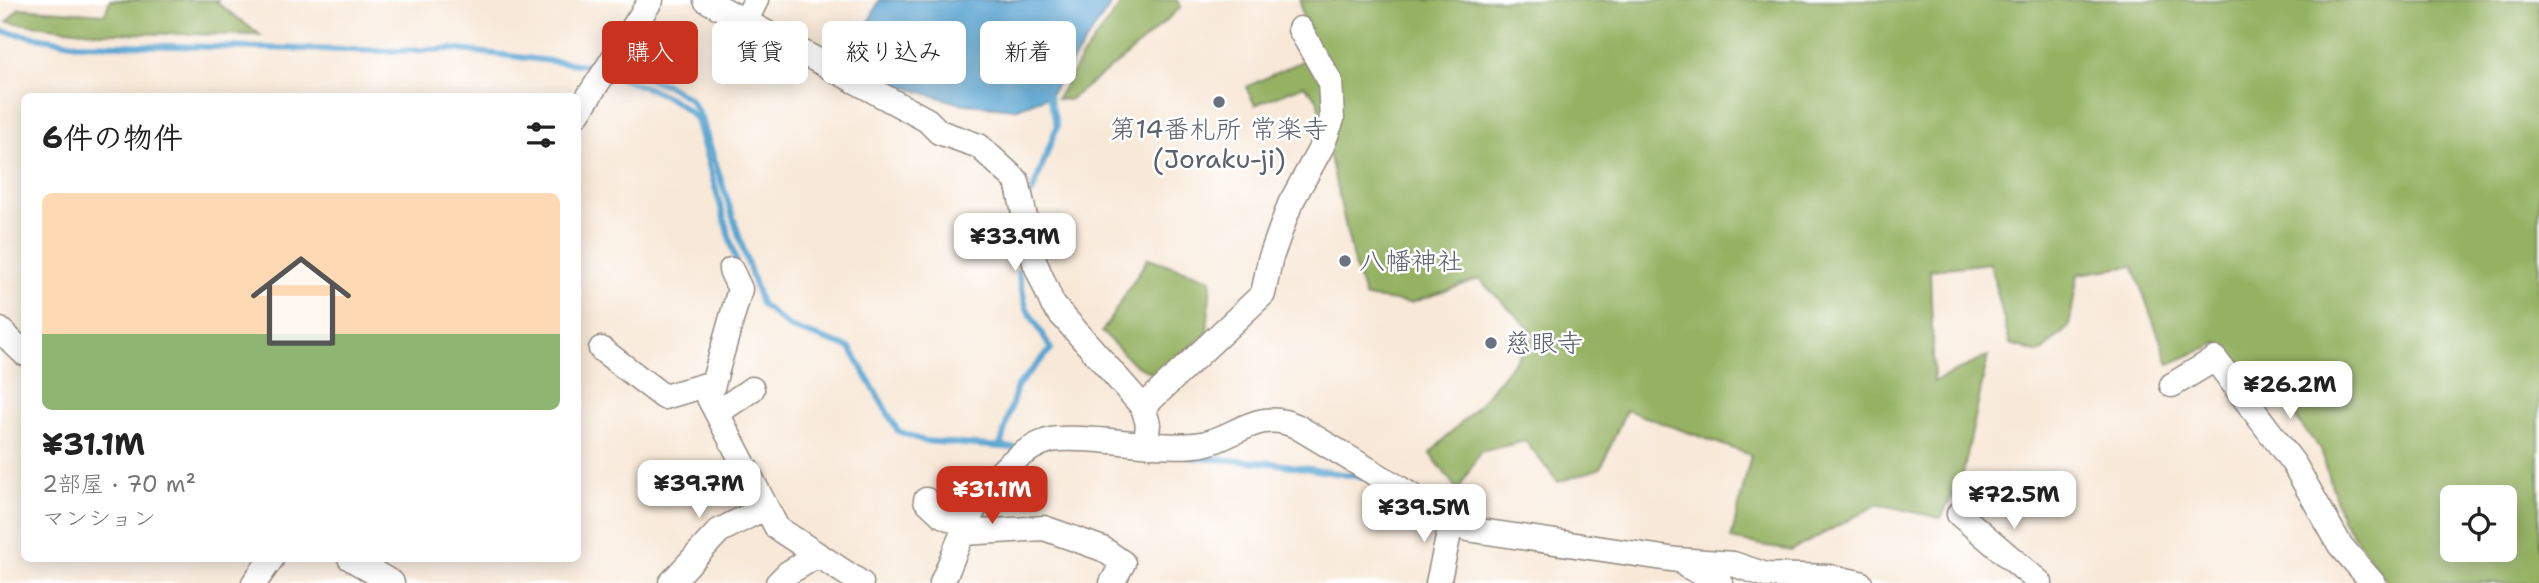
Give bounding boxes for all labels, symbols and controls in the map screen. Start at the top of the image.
chip: 購入 [602,21,698,84]
chip: 賃貸 [712,21,808,84]
chip: 絞り込み [822,21,966,84]
chip: 新着 [980,21,1076,84]
marker: 第14番札所 常楽寺 (Joraku-ji) [1211,94,1227,110]
place label: 第14番札所 常楽寺 (Joraku-ji) [1110,111,1328,176]
icon: filters [522,116,560,154]
text: 6件の物件 [42,117,183,158]
pin: ¥33.9M [958,214,1072,273]
text: ¥33.9M [970,221,1060,251]
icon: home [238,238,364,364]
place label: 八幡神社 [1359,243,1463,278]
marker: 八幡神社 [1337,253,1353,269]
place label: 慈眼寺 [1505,325,1583,360]
marker: 慈眼寺 [1483,335,1499,351]
pin: ¥26.2M [2233,362,2347,421]
text: ¥26.2M [2243,369,2337,399]
text: ¥31.1M [42,424,145,465]
pin: ¥39.7M [642,461,756,520]
pin: ¥31.1M [935,466,1049,526]
text: ¥39.7M [654,468,744,498]
text: 2部屋 · 70 m² [42,469,196,499]
pin: ¥72.5M [1957,472,2071,531]
text: ¥31.1M [952,474,1032,504]
text: ¥72.5M [1968,479,2060,509]
pin: ¥39.5M [1367,484,1481,544]
map controls [2440,485,2517,562]
button: locate [2440,485,2517,562]
text: ¥39.5M [1378,492,1470,522]
text: マンション [42,503,156,533]

